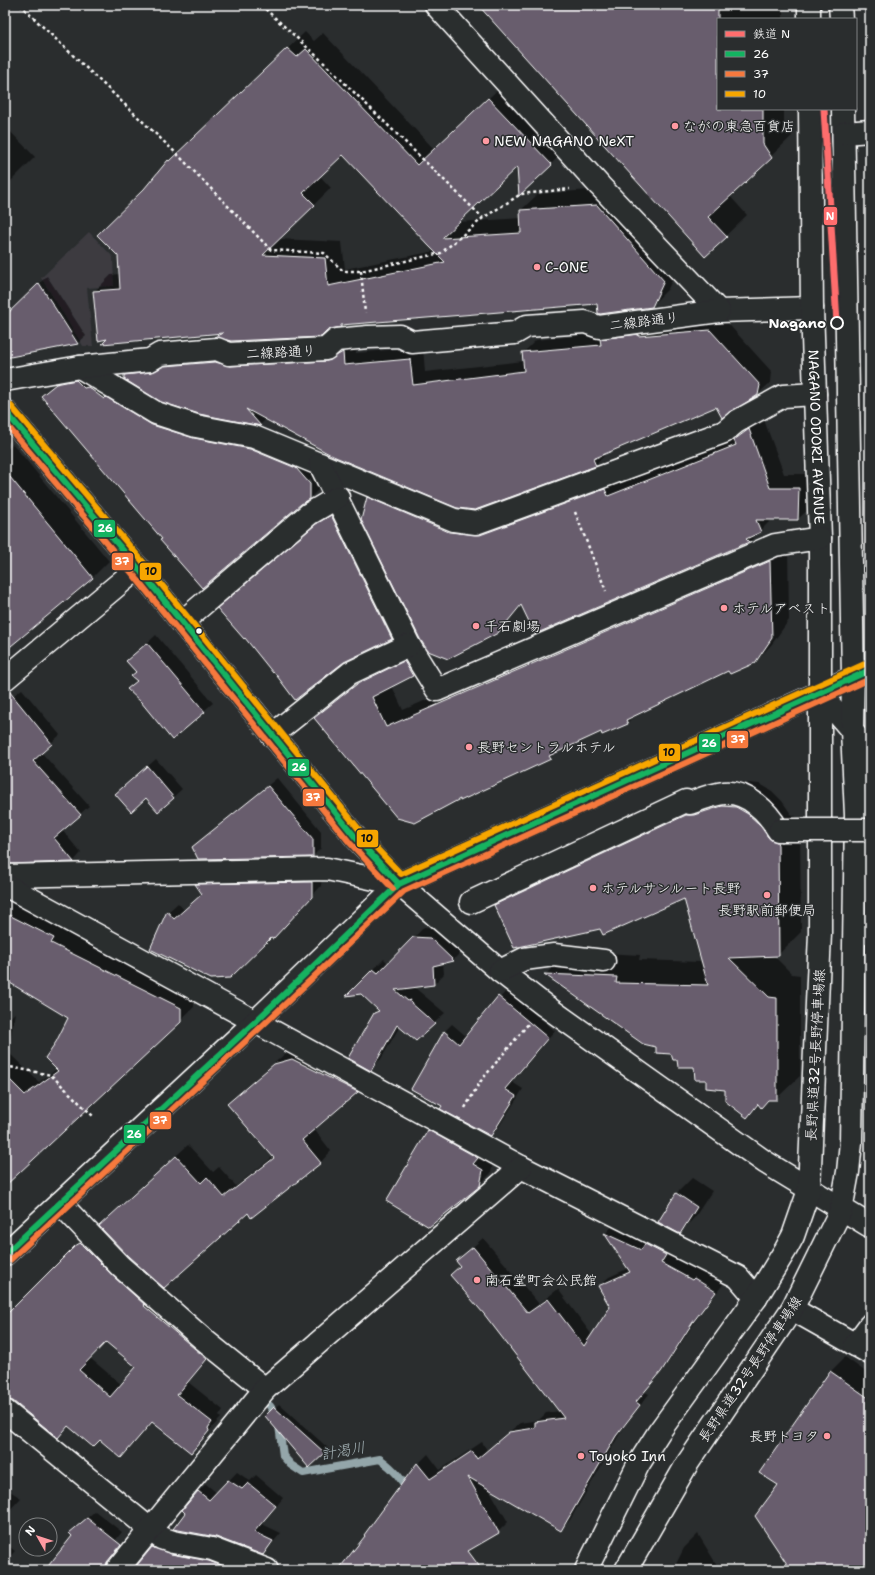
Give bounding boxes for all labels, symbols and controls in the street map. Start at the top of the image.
legend [717,18,857,110]
text: 鉄道 N [753,26,790,42]
text: 26 [753,46,769,62]
text: 37 [753,66,769,82]
text: 10 [753,86,766,102]
place label: ながの東急百貨店 [683,117,795,135]
marker: ながの東急百貨店 [670,121,680,131]
place label: NEW NAGANO NeXT [494,132,635,150]
marker: NEW NAGANO NeXT [481,136,491,146]
line badge: N [823,206,838,226]
text: N [826,209,835,224]
place label: C-ONE [545,258,588,276]
marker: C-ONE [532,262,542,272]
street label: 二線路通り [608,308,680,334]
place label: Nagano [768,314,826,332]
marker: Nagano [830,316,844,330]
street label: 二線路通り [246,341,316,363]
street label: NAGANO ODORI AVENUE [804,349,829,525]
line badge: 26 [93,519,116,538]
text: 26 [97,521,113,536]
line badge: 37 [111,552,134,571]
text: 37 [115,554,130,569]
line badge: 10 [139,562,162,581]
text: 10 [145,564,157,579]
place label: ホテルアベスト [732,599,831,617]
marker: ホテルアベスト [719,603,729,613]
place label: 千石劇場 [484,617,540,635]
marker: 千石劇場 [471,621,481,631]
unlabelled marker [194,626,204,636]
line badge: 37 [726,730,749,749]
text: 37 [731,732,746,747]
line badge: 26 [698,733,721,753]
text: 26 [701,736,717,751]
place label: 長野セントラルホテル [477,738,616,756]
marker: 長野セントラルホテル [464,742,474,752]
line badge: 10 [658,743,681,762]
text: 10 [663,745,675,760]
line badge: 26 [287,758,310,777]
text: 26 [291,760,307,775]
line badge: 37 [302,788,325,807]
text: 37 [306,790,321,805]
line badge: 10 [356,829,379,848]
text: 10 [361,831,373,846]
place label: ホテルサンルート長野 [601,879,740,897]
marker: ホテルサンルート長野 [588,883,598,893]
marker: 長野駅前郵便局 [762,890,772,900]
place label: 長野駅前郵便局 [718,901,816,919]
street label: 長野県道32号長野停車場線 [801,968,829,1142]
line badge: 37 [149,1111,172,1130]
text: 37 [153,1113,168,1128]
line badge: 26 [123,1124,146,1144]
text: 26 [126,1127,142,1142]
place label: 南石堂町会公民館 [485,1271,597,1289]
marker: 南石堂町会公民館 [472,1275,482,1285]
street label: 長野県道32号長野停車場線 [694,1292,806,1446]
place label: 長野トヨタ [749,1427,819,1445]
marker: 長野トヨタ [822,1431,832,1441]
water label: 計渇川 [319,1437,367,1465]
place label: Toyoko Inn [589,1447,666,1465]
marker: Toyoko Inn [576,1451,586,1461]
north arrow [18,1517,58,1557]
text: N [22,1523,39,1539]

